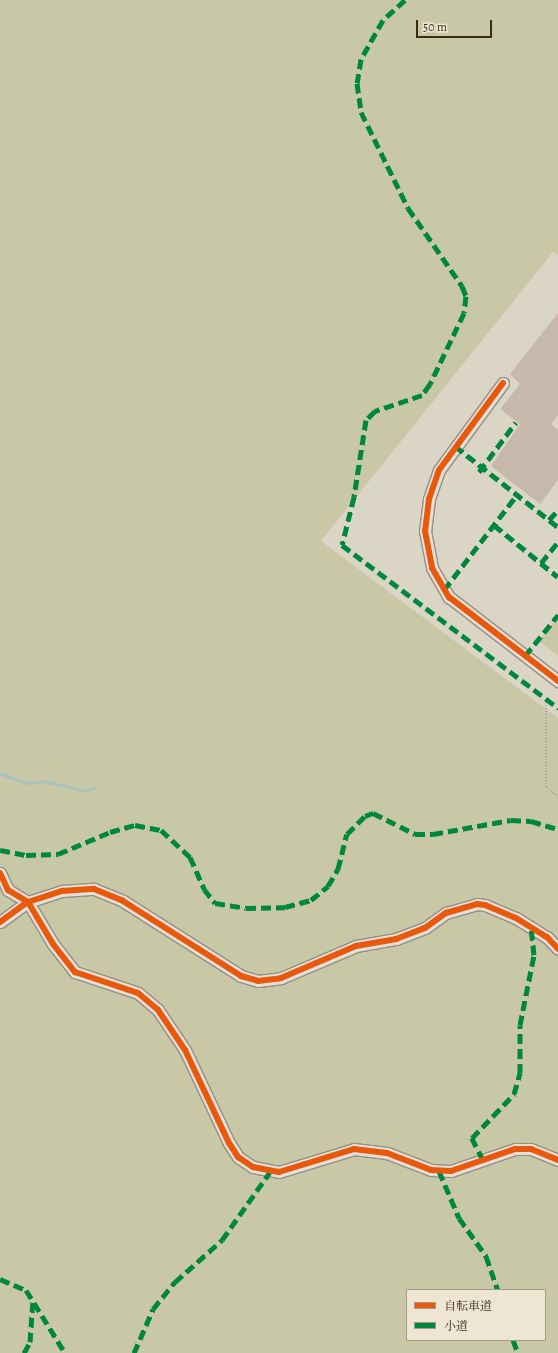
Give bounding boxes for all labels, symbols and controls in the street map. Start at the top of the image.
scale bar [418,12,494,38]
text: 50 m [423,19,447,35]
legend [406,1289,546,1341]
text: 自転車道 [444,1298,492,1314]
text: 小道 [444,1318,468,1334]

